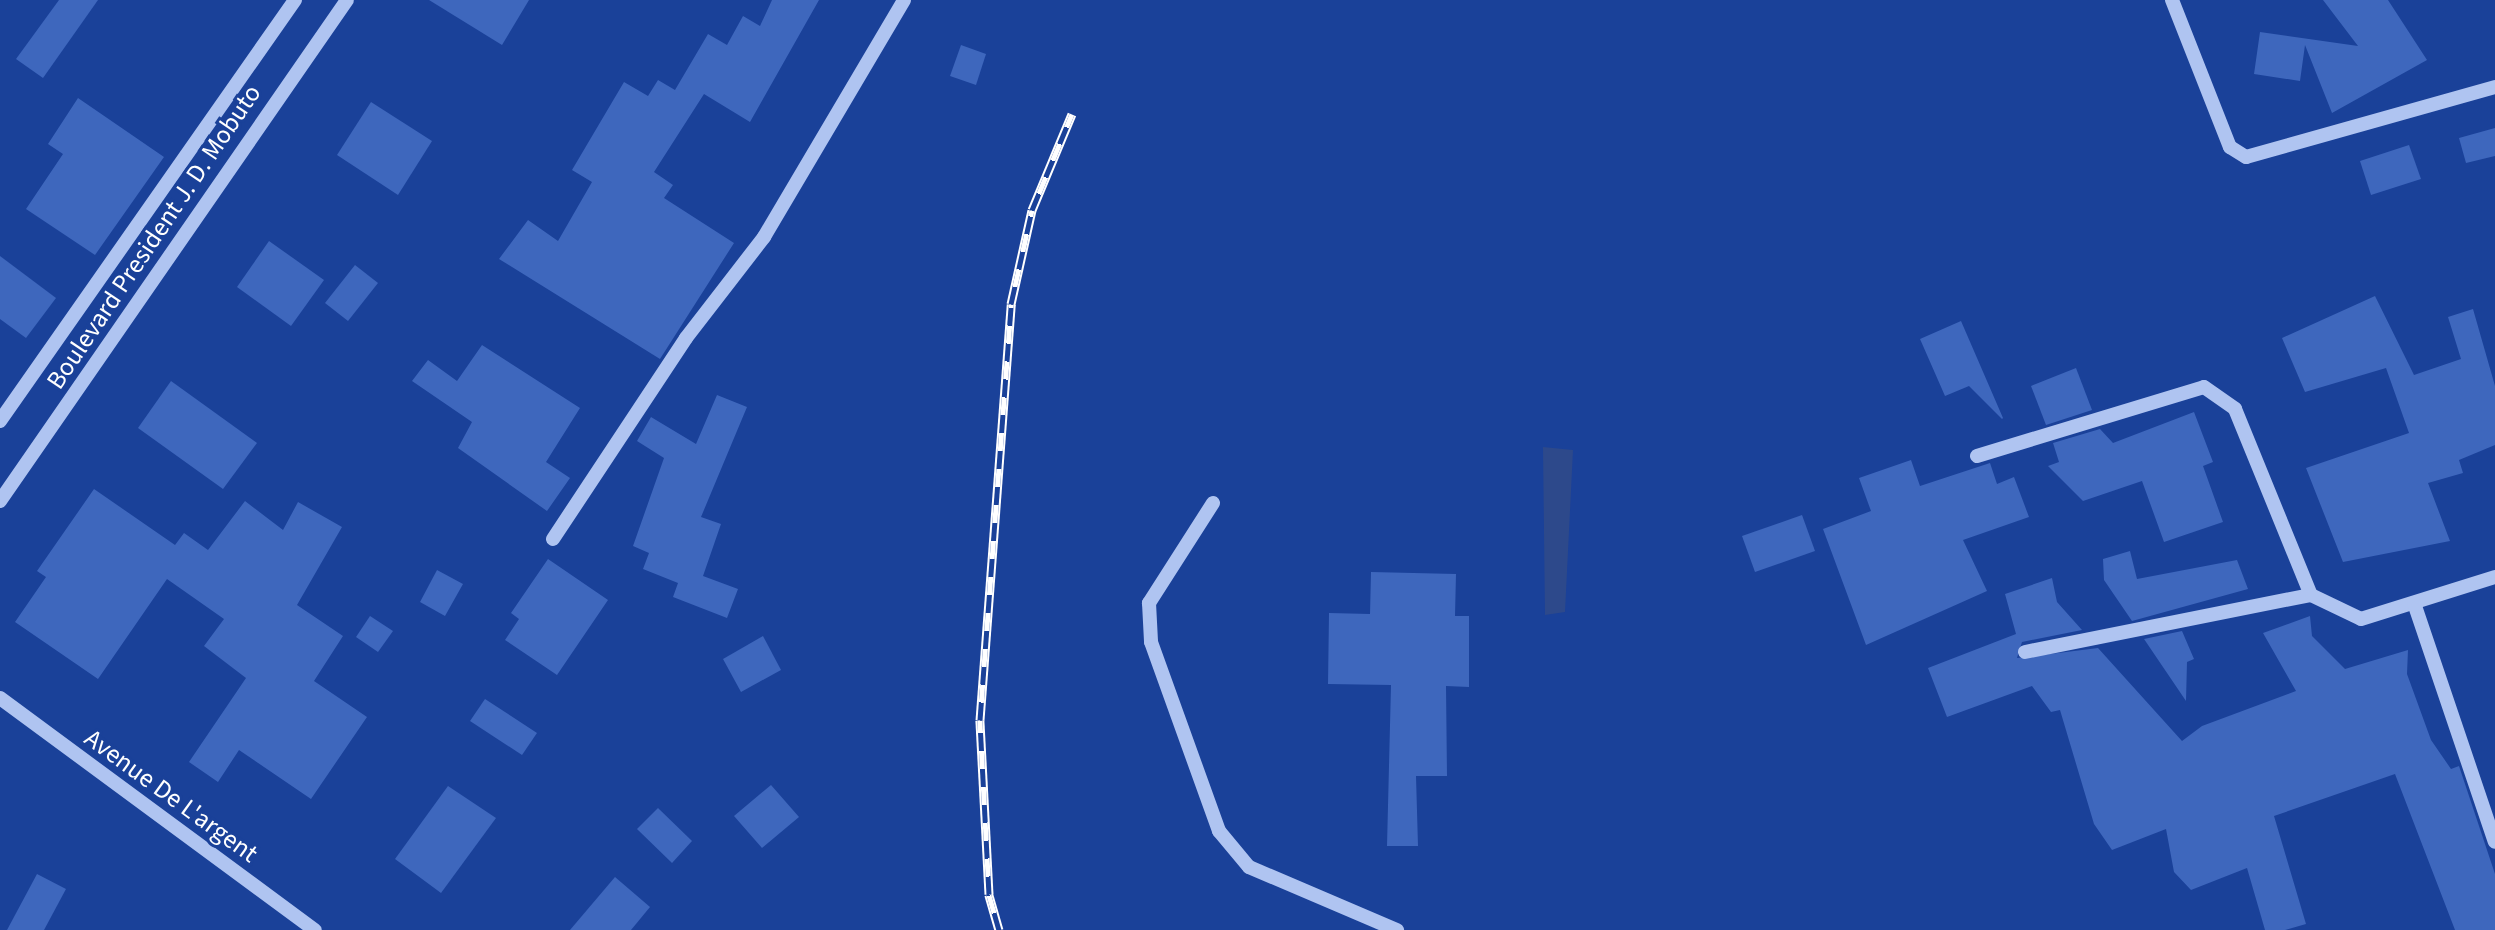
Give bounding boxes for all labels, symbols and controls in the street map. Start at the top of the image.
street label: Boulevard President J. D. Mobuto [40,79,268,395]
street label: Avenue De L'argent [78,723,264,869]

